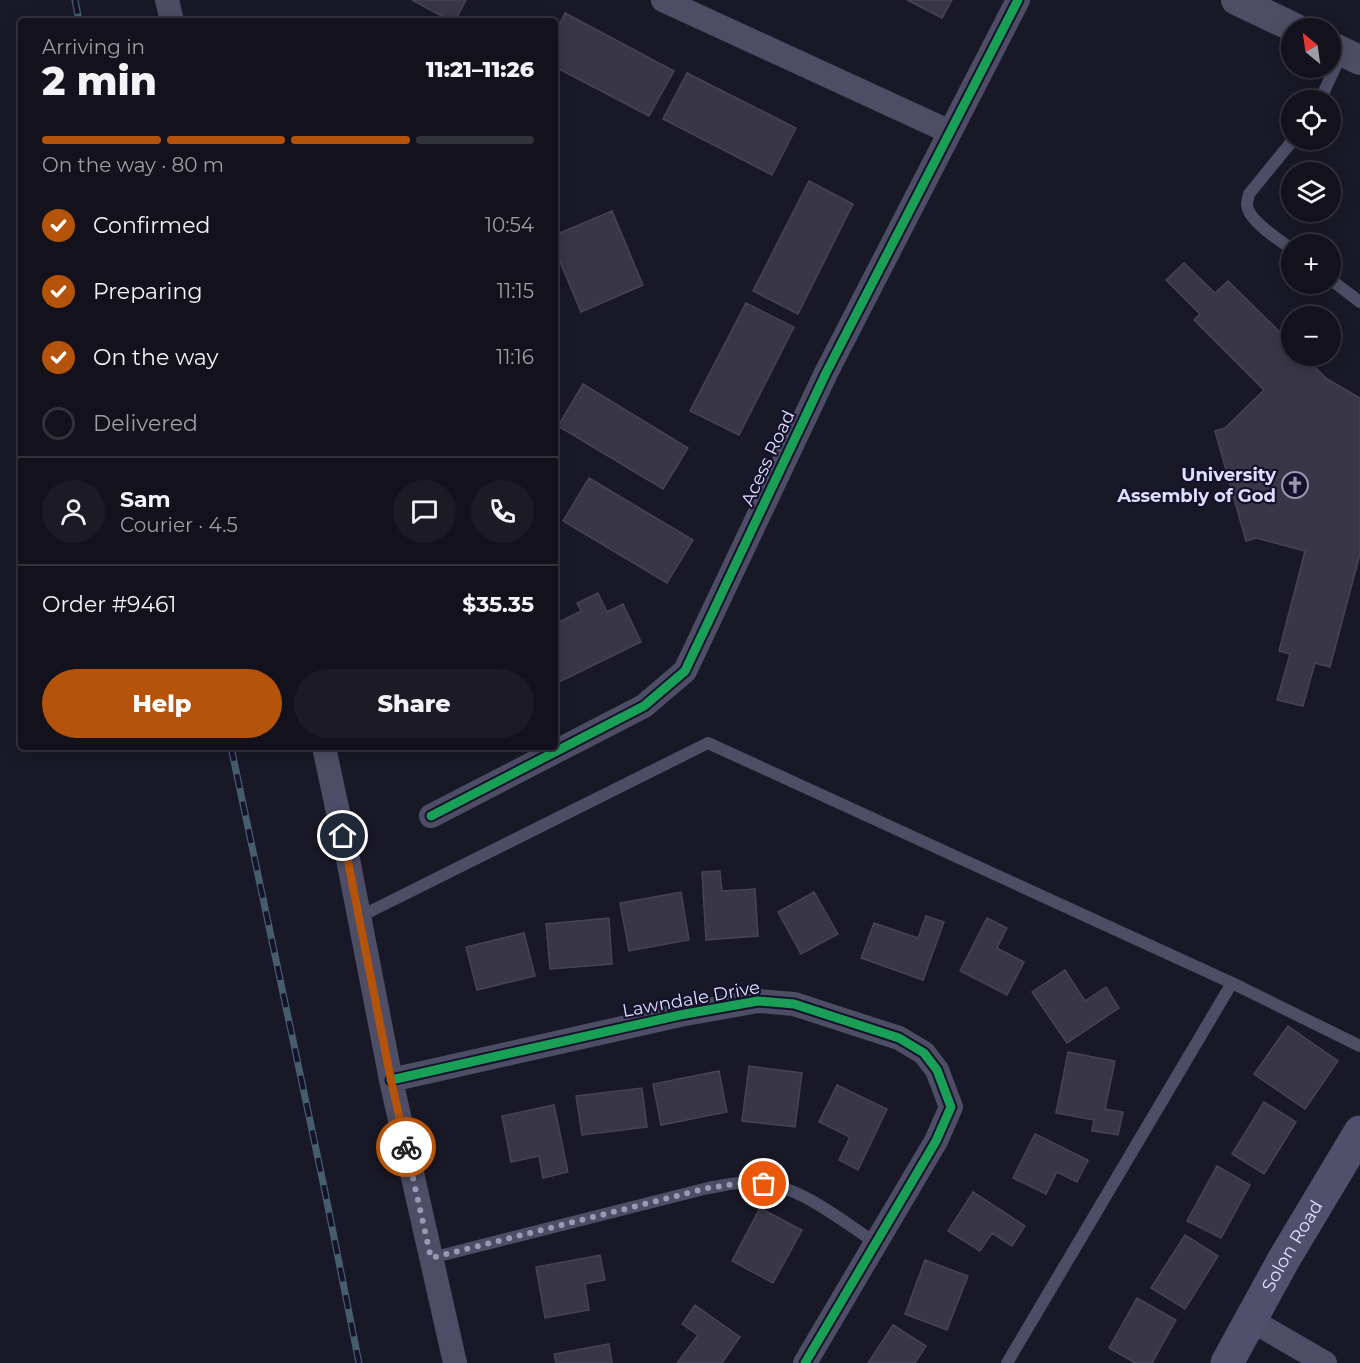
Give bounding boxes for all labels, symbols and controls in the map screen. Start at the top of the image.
north arrow [1281,18,1341,78]
map controls [1281,18,1341,366]
text: Arriving in [42,35,145,59]
text: 11:21–11:26 [426,56,534,83]
text: 2 min [42,57,157,105]
button: locate [1281,90,1341,150]
text: On the way · 80 m [42,153,224,177]
button: layers [1281,162,1341,222]
icon: check [42,209,75,242]
text: Confirmed [93,212,210,239]
text: 10:54 [485,213,534,237]
button: + [1281,234,1341,294]
icon: check [42,275,75,308]
text: Preparing [93,278,202,305]
text: 11:15 [497,279,534,303]
button: − [1281,306,1341,366]
icon: check [42,341,75,374]
text: On the way [93,344,218,371]
text: 11:16 [496,345,534,369]
street label: Acess Road [736,407,800,509]
text: Delivered [93,410,198,437]
place label: University Assembly of God [1116,464,1276,507]
church icon: University Assembly of God [1280,470,1310,500]
button: person [42,480,105,543]
button: chat [393,480,456,543]
button: phone [471,480,534,543]
text: Sam [120,486,171,513]
text: Courier · 4.5 [120,513,238,537]
text: Order #9461 [42,591,176,618]
text: $35.35 [462,591,534,618]
button: Help [42,669,282,738]
button: Share [294,669,534,738]
pin [317,810,368,861]
icon: home [326,819,359,852]
street label: Lawndale Drive [620,976,762,1022]
courier [376,1117,436,1177]
icon: bike [390,1131,423,1164]
pin [738,1158,789,1209]
icon: bag [747,1167,780,1200]
street label: Solon Road [1257,1196,1328,1296]

